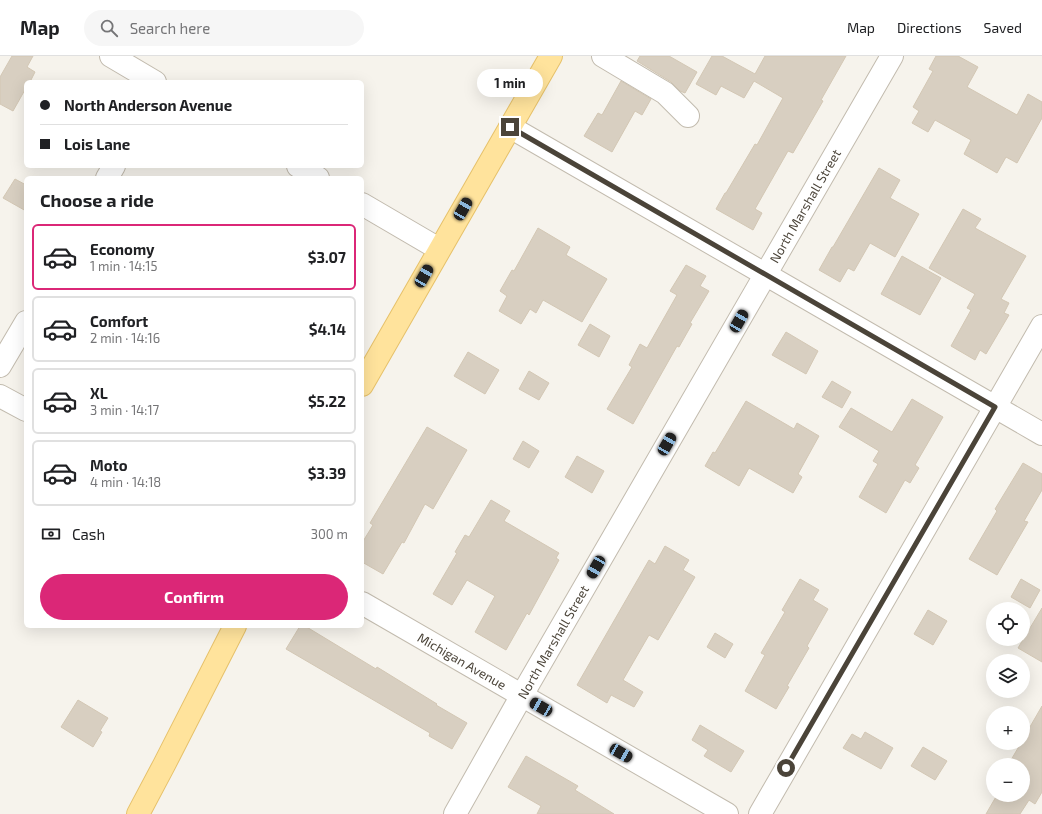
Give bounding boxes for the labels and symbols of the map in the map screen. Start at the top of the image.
callout: 1 min [477,69,543,97]
route end [501,118,519,136]
street label: North Marshall Street [766,146,844,266]
car [452,196,474,222]
car [413,263,435,289]
car [728,308,750,334]
car [656,431,678,457]
car [585,554,607,580]
street label: North Marshall Street [514,582,592,702]
street label: Michigan Avenue [415,629,509,693]
car [528,696,554,718]
car [608,742,634,764]
route start [777,759,795,777]

